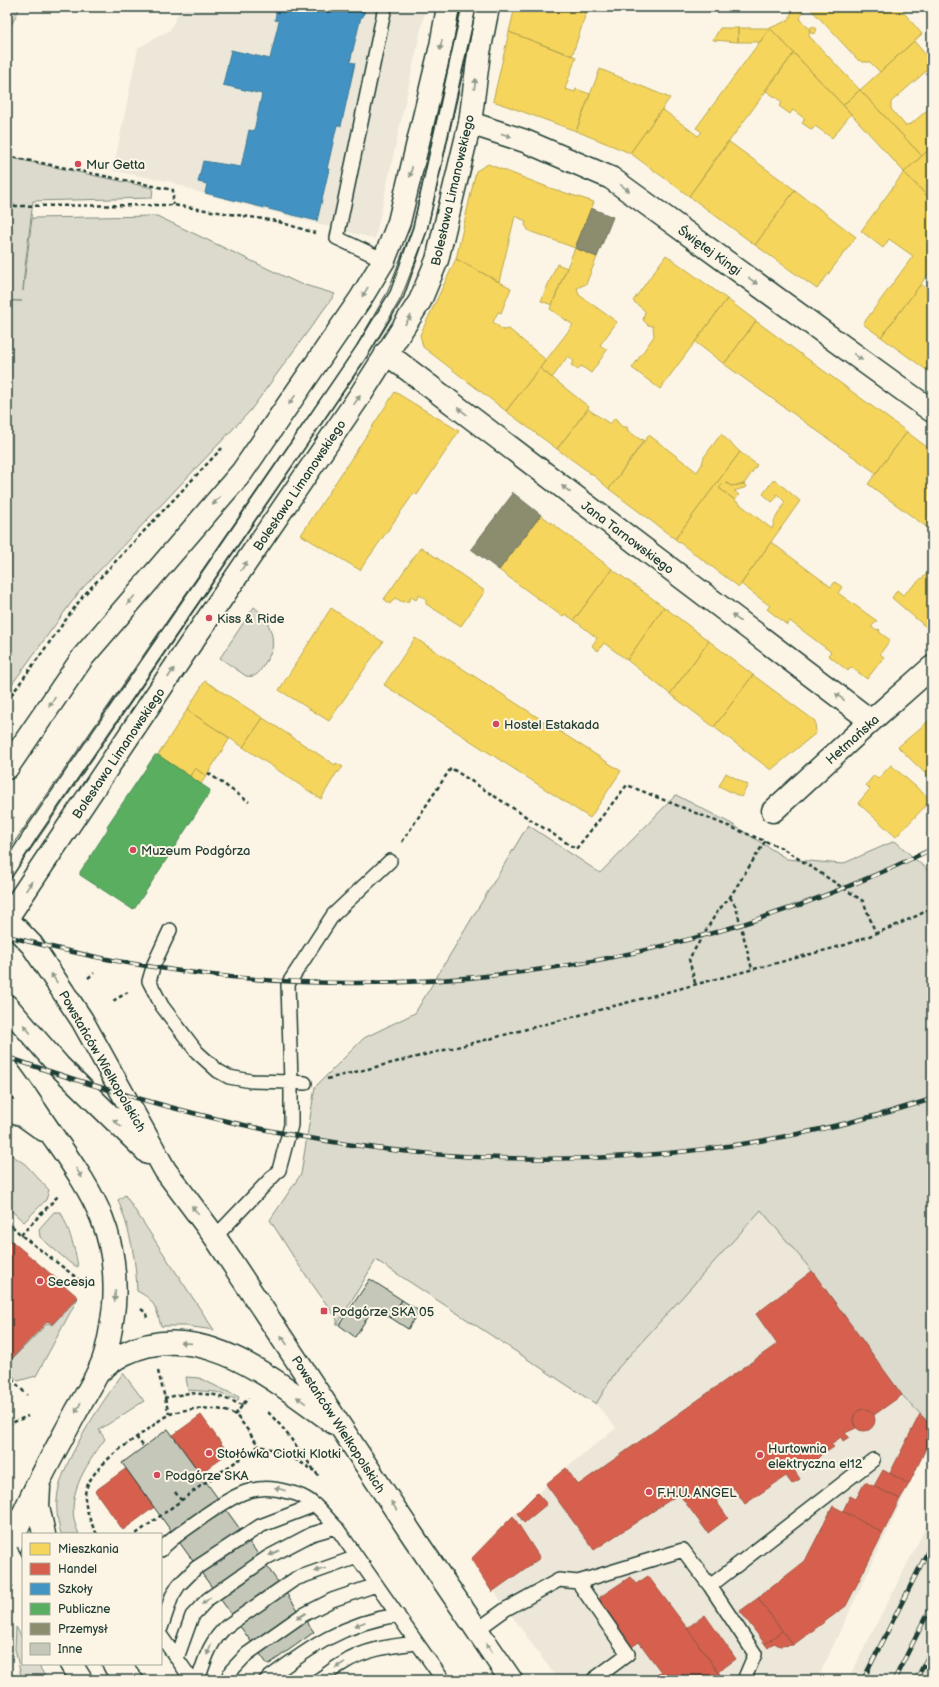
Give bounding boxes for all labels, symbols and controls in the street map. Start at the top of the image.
one-way arrow [437,39,443,51]
one-way arrow [472,78,478,90]
street label: Bolesława Limanowskiego [428,113,478,267]
one-way arrow [501,133,513,139]
place label: Mur Getta [86,157,145,173]
marker: Mur Getta [73,159,83,169]
one-way arrow [408,166,414,178]
one-way arrow [620,184,630,192]
street label: Świętej Kingi [675,222,745,279]
one-way arrow [747,276,758,285]
one-way arrow [361,287,369,297]
one-way arrow [404,314,411,326]
one-way arrow [853,353,863,361]
one-way arrow [288,394,296,405]
one-way arrow [353,395,361,405]
one-way arrow [457,406,468,415]
street label: Bolesława Limanowskiego [250,417,350,554]
one-way arrow [560,485,571,493]
one-way arrow [212,496,221,507]
street label: Jana Tarnowskiego [578,498,677,578]
one-way arrow [240,560,248,571]
one-way arrow [127,594,136,605]
place label: Kiss & Ride [217,611,285,627]
marker: Kiss & Ride [204,613,214,623]
one-way arrow [731,614,742,623]
one-way arrow [167,668,175,678]
street label: Bolesława Limanowskiego [69,685,169,822]
one-way arrow [834,693,845,701]
one-way arrow [48,697,56,707]
street label: Hetmańska [823,712,883,768]
place label: Hostel Estakada [504,717,599,733]
marker: Hostel Estakada [491,719,501,729]
place label: Muzeum Podgórza [141,843,250,859]
marker: Muzeum Podgórza [128,845,138,855]
one-way arrow [25,880,32,892]
one-way arrow [50,973,58,984]
street label: Powstańców Wielkopolskich [55,988,149,1135]
one-way arrow [22,1024,31,1035]
one-way arrow [112,1118,122,1128]
one-way arrow [76,1167,83,1179]
one-way arrow [191,1205,199,1215]
place label: Secesja [48,1274,95,1290]
marker: Secesja [35,1276,45,1286]
one-way arrow [111,1290,118,1302]
place label: Podgórze SKA 05 [332,1304,434,1320]
marker: Podgórze SKA 05 [319,1306,329,1316]
one-way arrow [280,1335,288,1345]
one-way arrow [180,1340,192,1347]
street label: Powstańców Wielkopolskich [288,1353,389,1496]
one-way arrow [296,1396,307,1404]
one-way arrow [75,1403,81,1414]
place label: Hurtownia elektryczna el12 [768,1441,863,1472]
place label: Stołówka Ciotki Klotki [217,1446,341,1462]
marker: Stołówka Ciotki Klotki [204,1448,214,1458]
marker: Hurtownia elektryczna el12 [755,1450,765,1460]
place label: Podgórze SKA [165,1468,249,1484]
marker: Podgórze SKA [152,1470,162,1480]
place label: F.H.U. ANGEL [657,1485,737,1501]
one-way arrow [274,1486,286,1492]
marker: F.H.U. ANGEL [644,1487,654,1497]
one-way arrow [390,1500,397,1512]
legend [22,1533,162,1665]
text: Mieszkania [58,1542,119,1557]
one-way arrow [268,1550,280,1556]
text: Handel [58,1562,97,1577]
one-way arrow [314,1567,326,1573]
text: Szkoły [58,1582,93,1597]
one-way arrow [200,1597,211,1605]
text: Publiczne [58,1602,110,1617]
one-way arrow [296,1612,306,1620]
one-way arrow [354,1621,366,1627]
text: Przemysł [58,1622,108,1637]
text: Inne [58,1642,82,1657]
one-way arrow [486,1642,493,1654]
one-way arrow [206,1645,212,1656]
one-way arrow [335,1661,345,1669]

